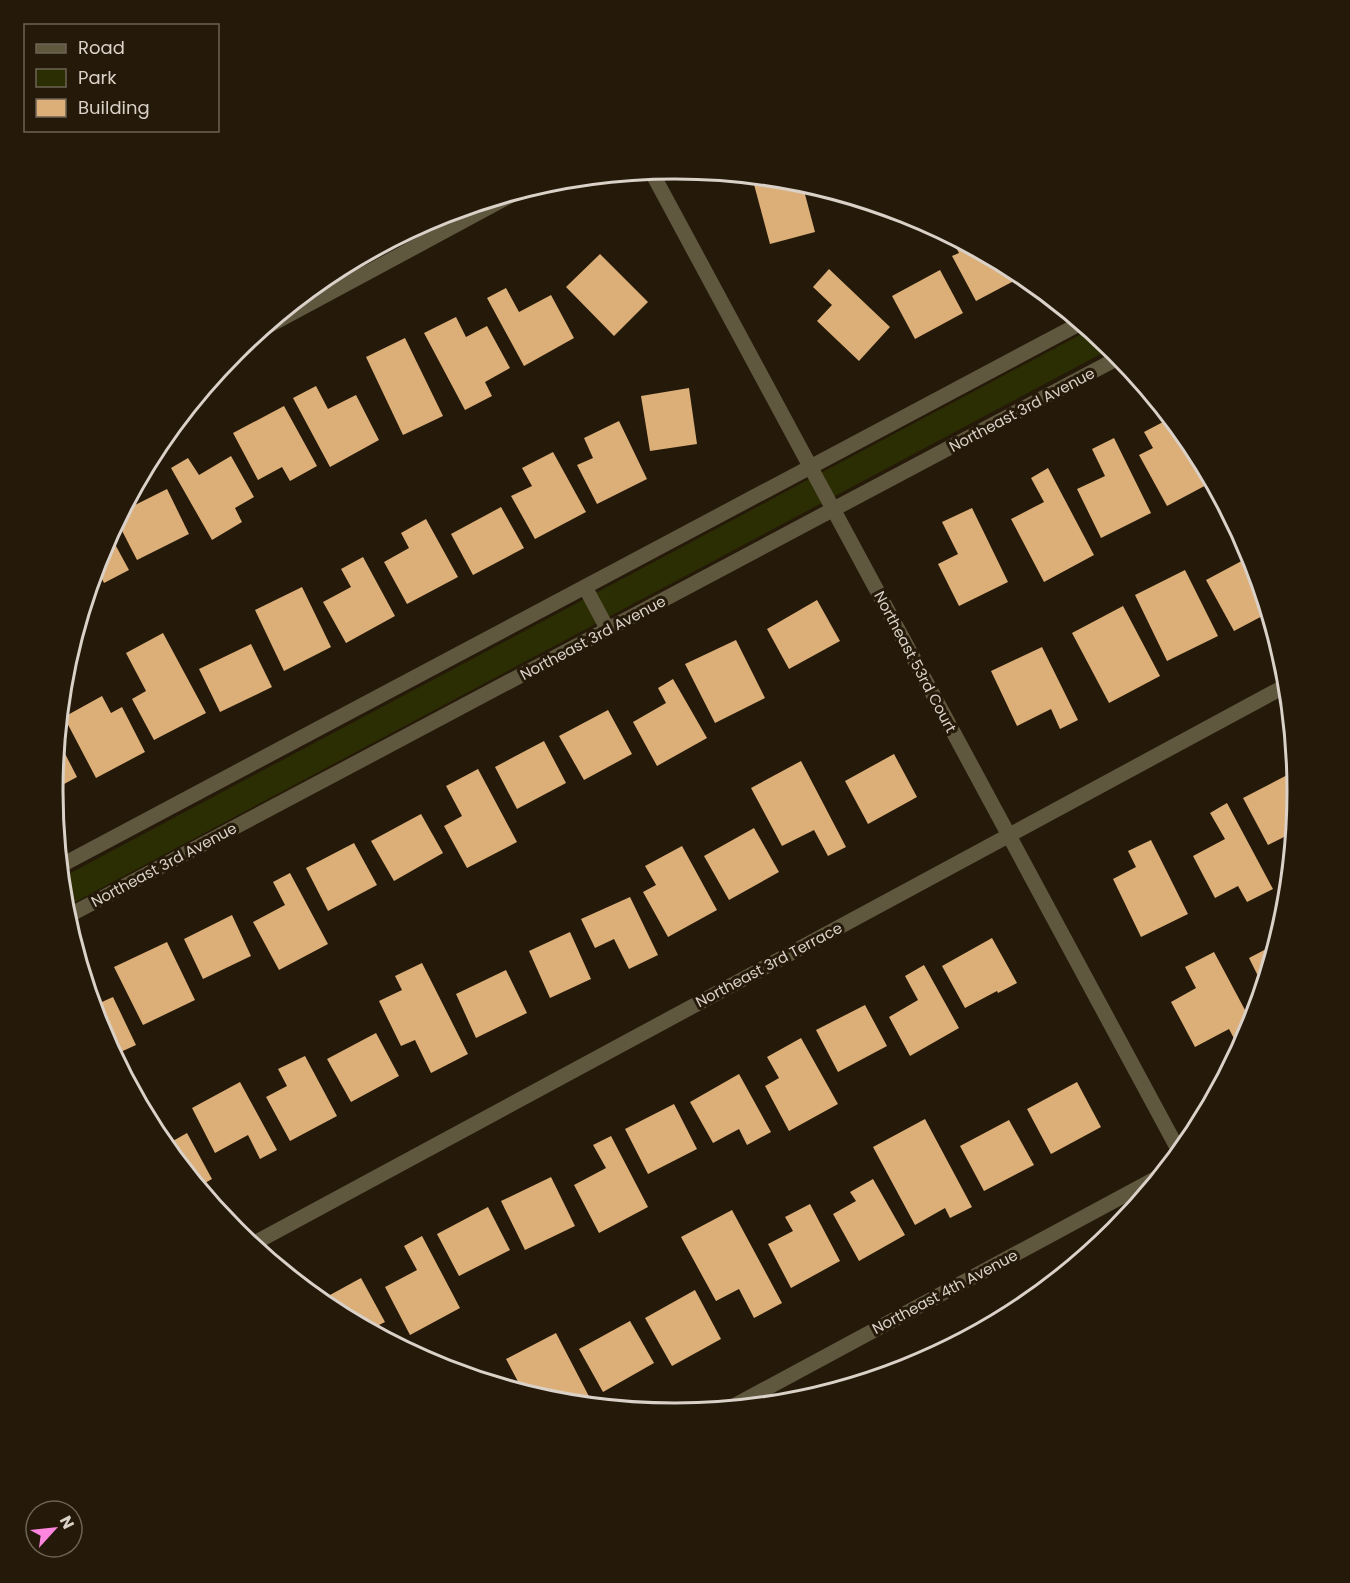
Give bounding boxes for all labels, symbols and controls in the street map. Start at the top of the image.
legend [24,24,219,132]
text: Road [78,35,125,60]
text: Park [78,65,117,90]
text: Building [78,95,150,120]
street label: Northeast 3rd Avenue [945,362,1098,457]
street label: Northeast 53rd Court [869,587,962,736]
street label: Northeast 3rd Avenue [516,590,669,685]
street label: Northeast 3rd Avenue [87,817,240,912]
street label: Northeast 3rd Terrace [692,917,846,1012]
street label: Northeast 4th Avenue [868,1244,1021,1339]
north arrow [24,1499,84,1559]
text: N [54,1512,80,1533]

